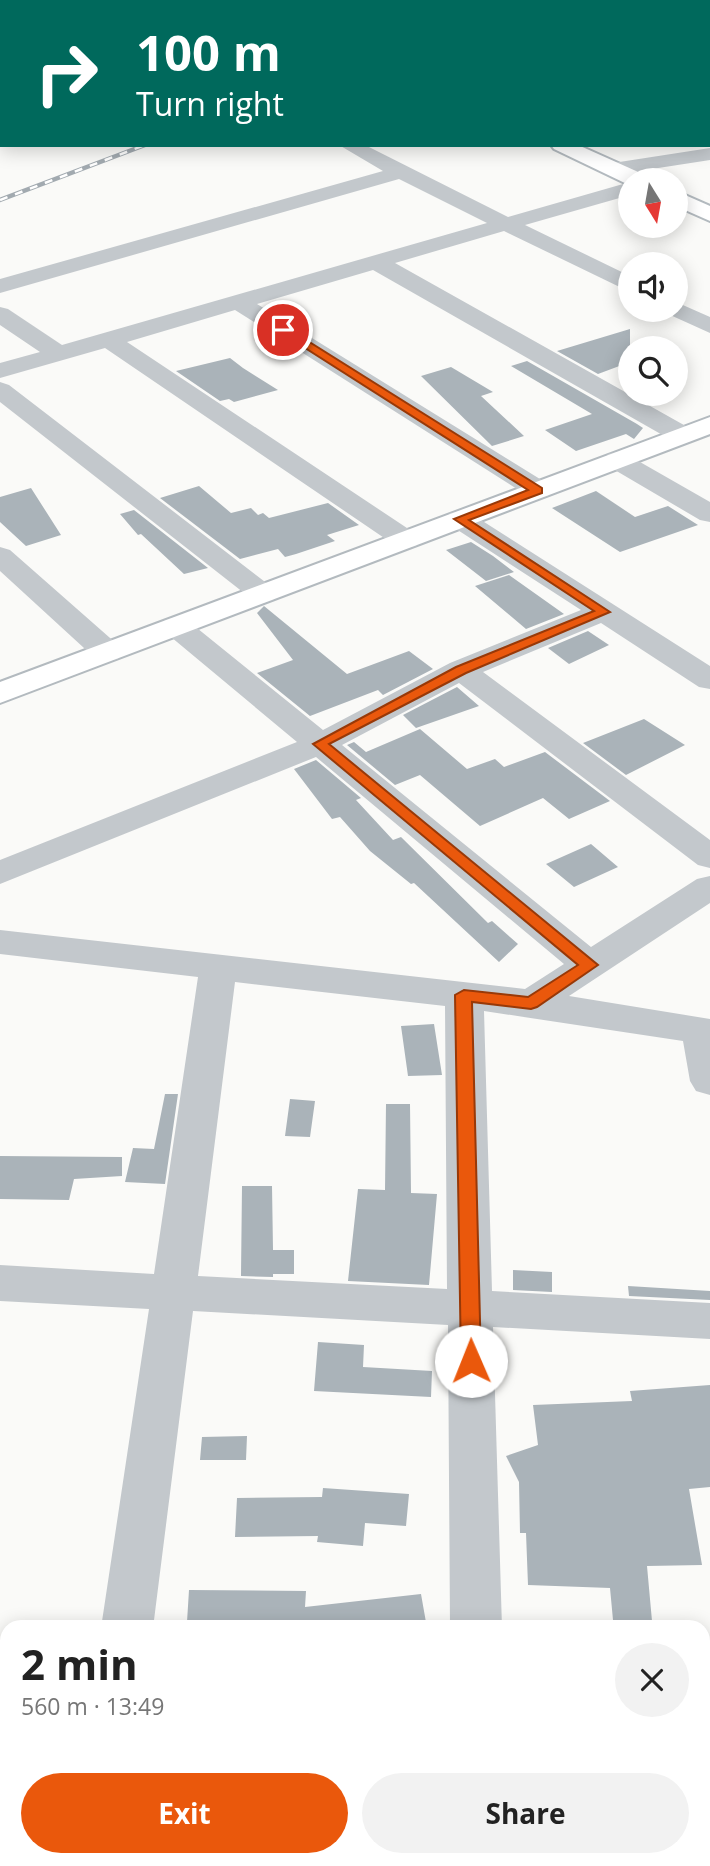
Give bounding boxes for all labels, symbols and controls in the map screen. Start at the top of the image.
text: 100 m [136,19,281,85]
icon: right [21,28,112,119]
text: Turn right [136,82,284,125]
north arrow [618,168,688,238]
map controls [618,168,688,406]
button: sound [618,252,688,322]
pin [253,300,313,360]
icon: arrive [264,311,302,349]
button: search [618,336,688,406]
position arrow [434,1324,508,1398]
text: 2 min [21,1635,138,1692]
button: close [615,1643,689,1717]
text: 560 m · 13:49 [21,1690,164,1722]
button: Exit [21,1773,348,1853]
button: Share [362,1773,689,1853]

